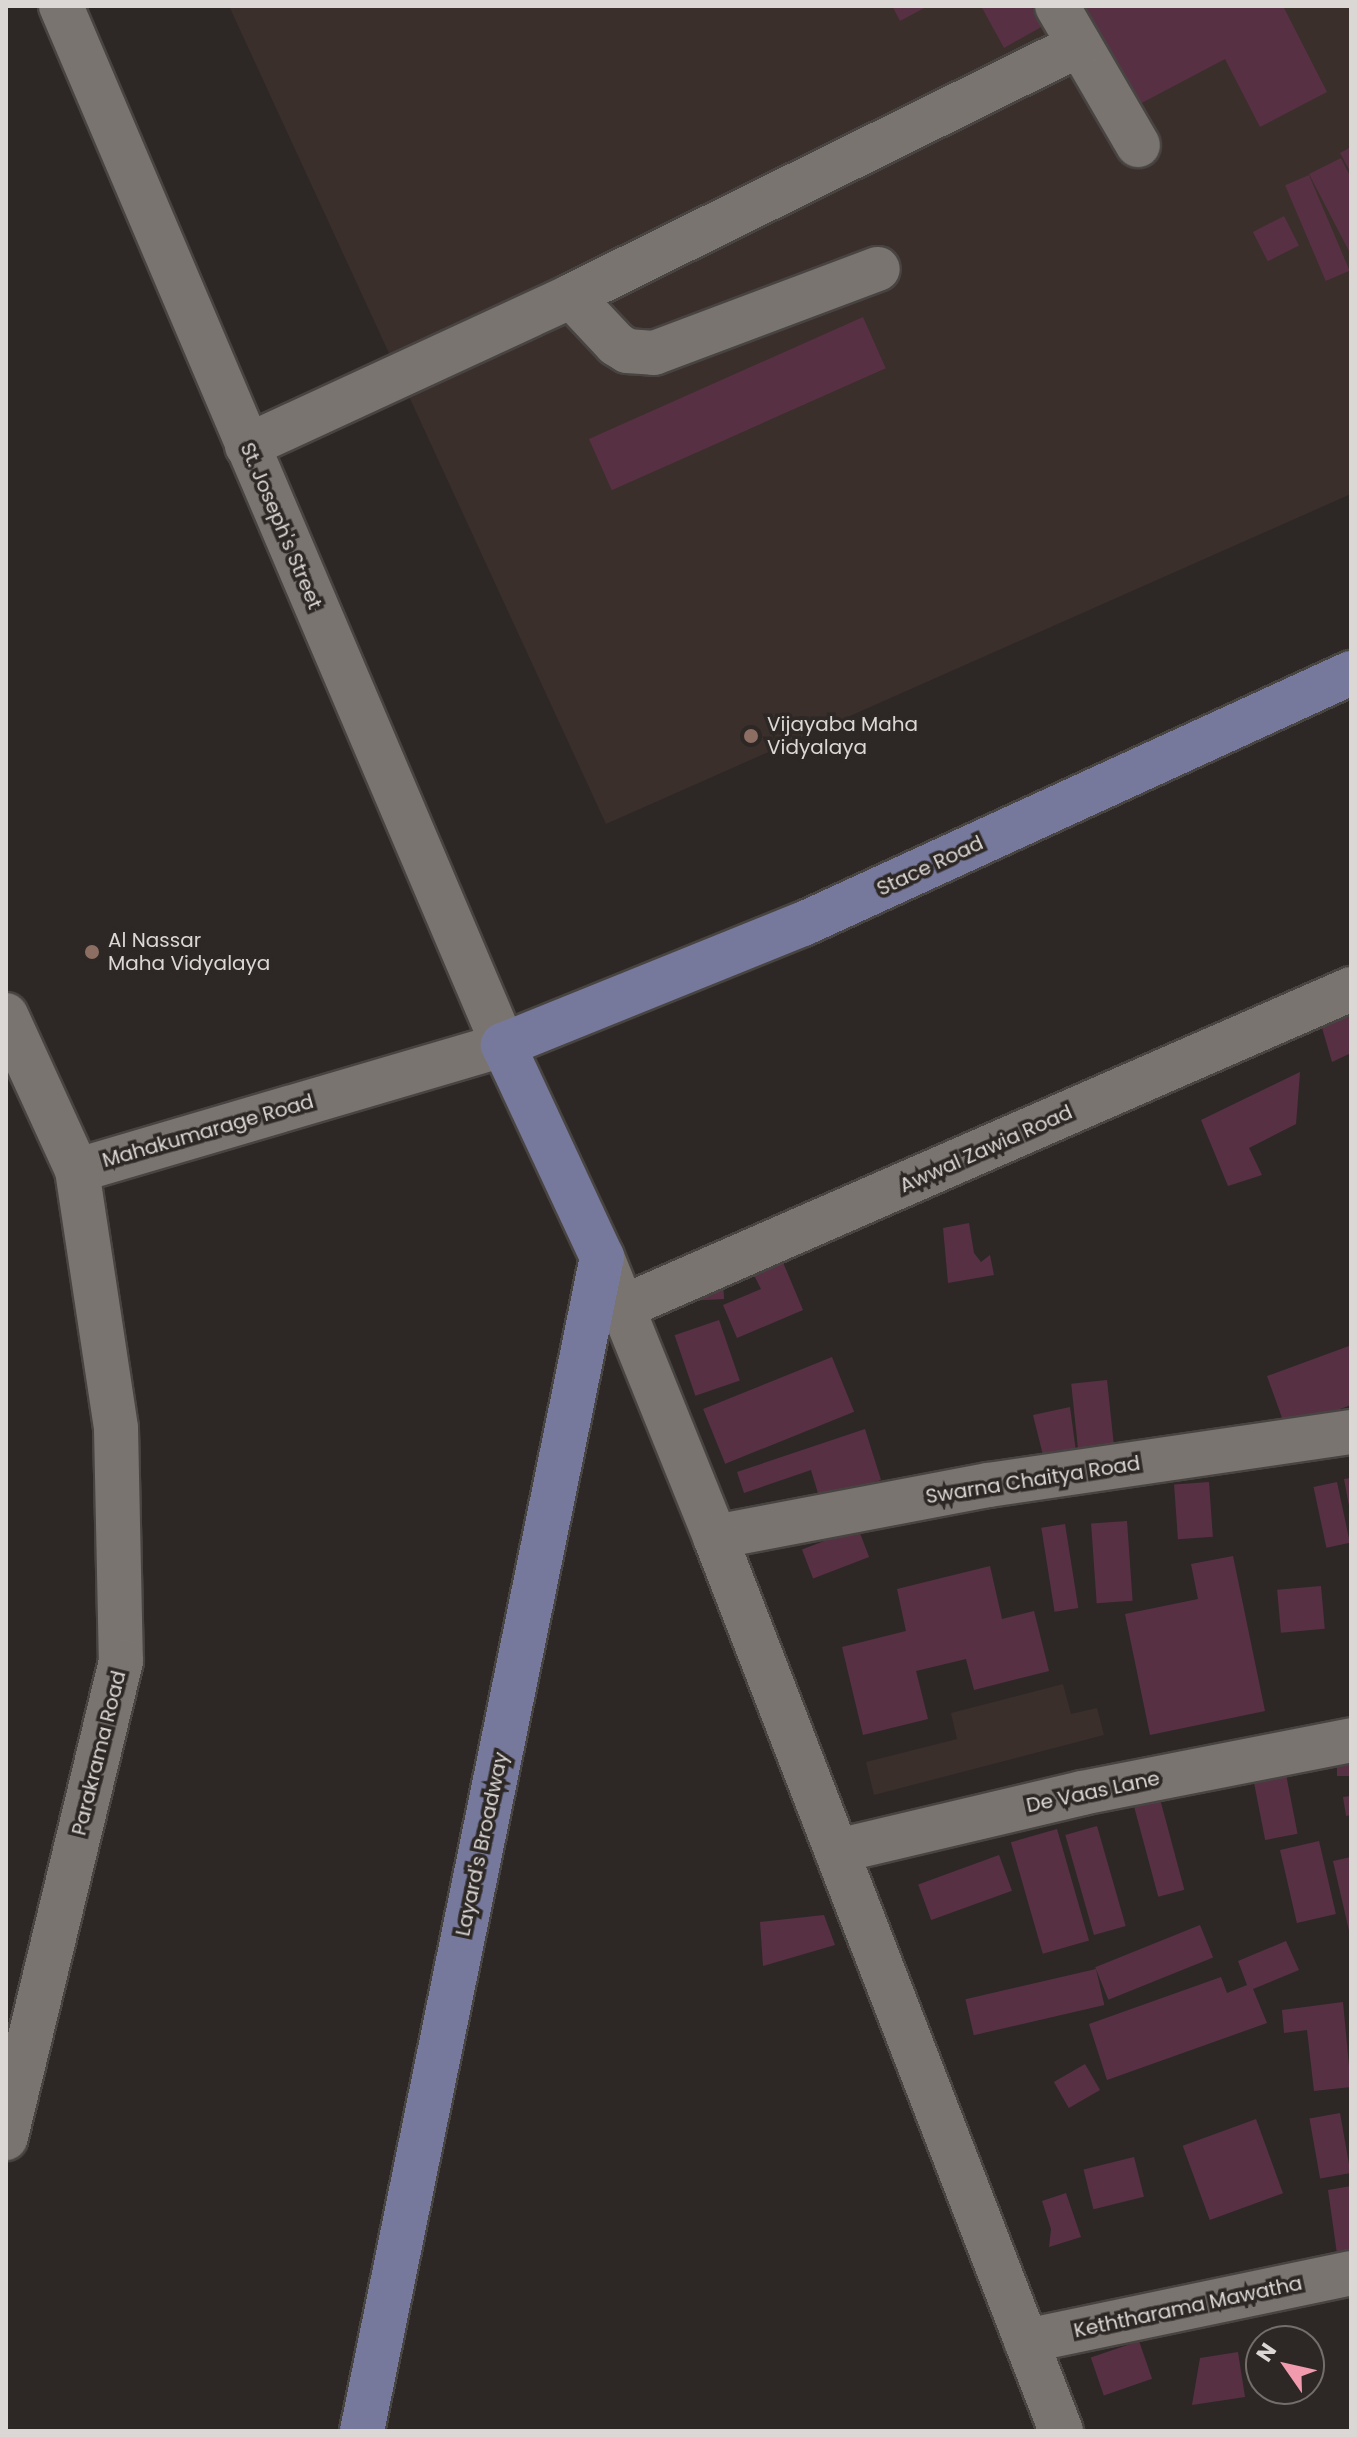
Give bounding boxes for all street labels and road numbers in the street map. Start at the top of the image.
street label: St. Joseph's Street [235,439,327,613]
street label: Stace Road [873,831,987,901]
street label: Mahakumarage Road [100,1089,316,1173]
street label: Awwal Zawia Road [896,1100,1076,1198]
street label: Swarna Chaitya Road [924,1451,1142,1509]
street label: Parakrama Road [67,1668,131,1838]
street label: Layard's Broadway [451,1750,513,1938]
street label: De Vaas Lane [1024,1766,1162,1818]
street label: Keththarama Mawatha [1072,2271,1304,2343]

